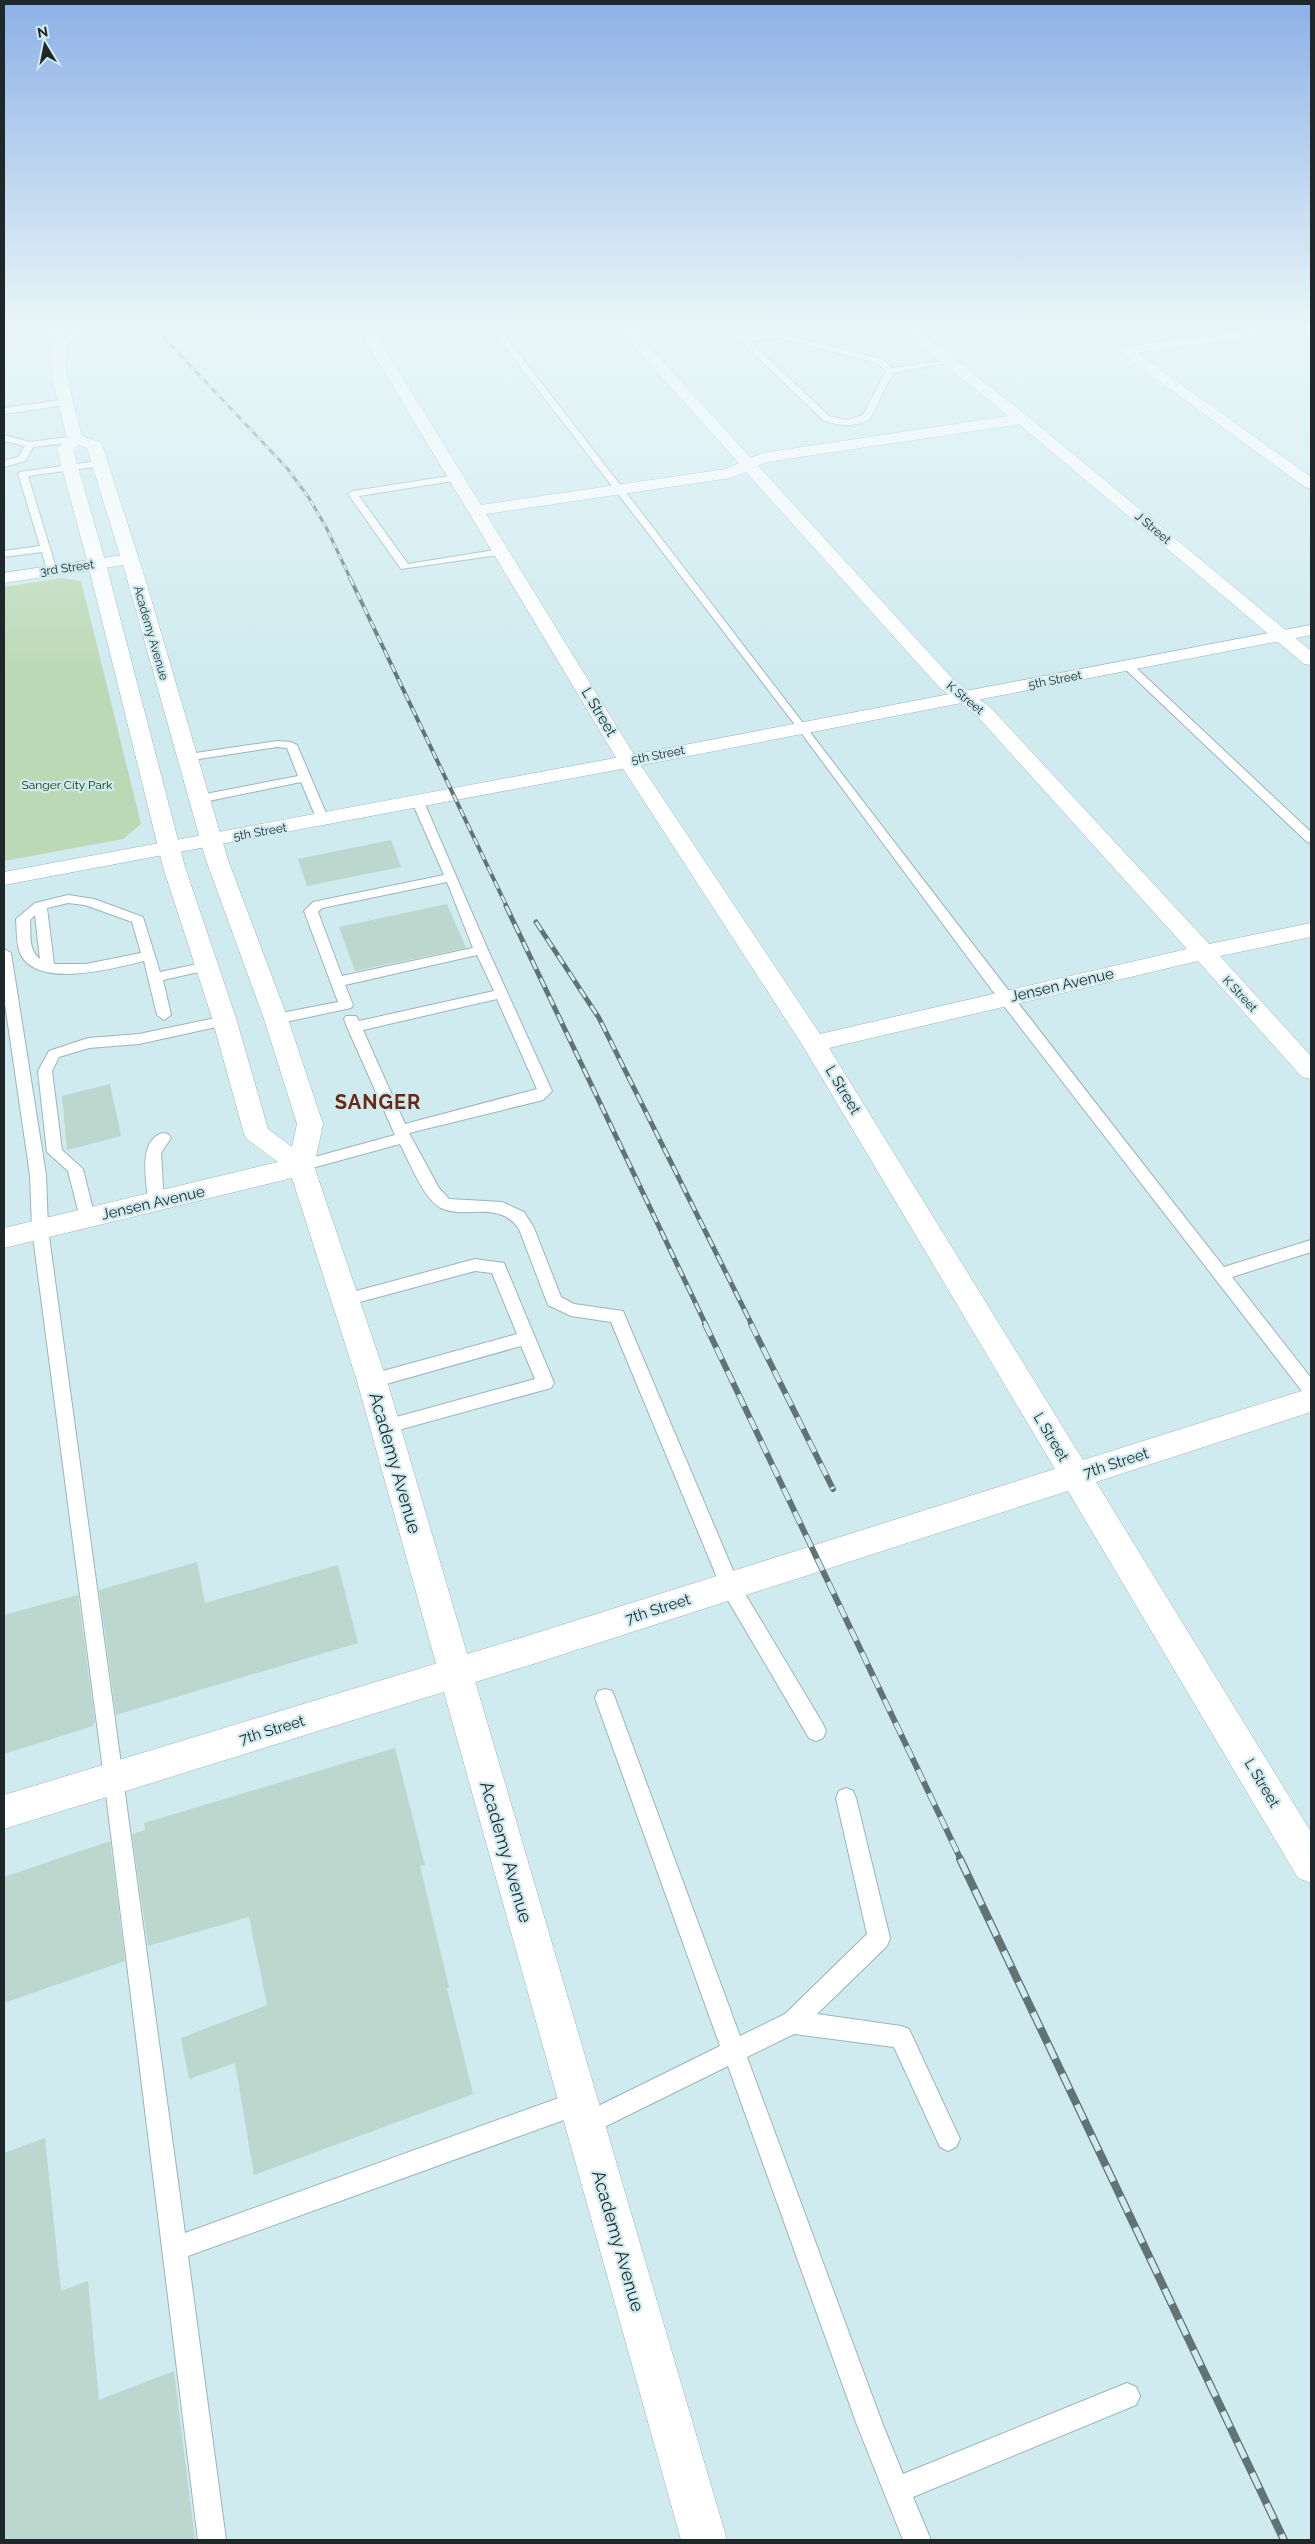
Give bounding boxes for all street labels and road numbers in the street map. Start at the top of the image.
street label: J Street [1132,509,1174,547]
street label: 3rd Street [39,557,95,579]
street label: Academy Avenue [131,584,171,682]
street label: 5th Street [1027,668,1083,692]
street label: K Street [944,679,986,717]
street label: L Street [577,684,621,740]
street label: 5th Street [630,743,686,767]
street label: 5th Street [232,820,288,844]
street label: Jensen Avenue [1009,964,1116,1006]
street label: K Street [1220,973,1260,1015]
street label: L Street [821,1062,865,1118]
street label: Jensen Avenue [100,1182,207,1224]
street label: Academy Avenue [365,1390,426,1536]
street label: L Street [1029,1409,1073,1465]
street label: 7th Street [1081,1444,1151,1482]
street label: 7th Street [623,1590,693,1628]
street label: 7th Street [237,1712,307,1748]
street label: L Street [1240,1755,1284,1811]
street label: Academy Avenue [476,1779,537,1925]
street label: Academy Avenue [588,2168,649,2314]

